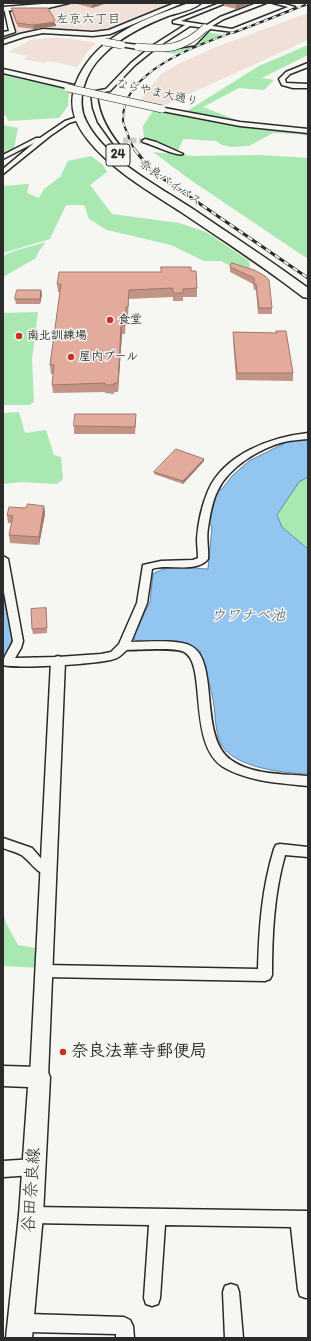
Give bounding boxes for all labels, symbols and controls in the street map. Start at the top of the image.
district label: 左京六丁目 [56,12,120,28]
street label: ならやま大通り [114,77,200,109]
road number: 24 [106,144,130,166]
street label: 奈良バイパス [136,157,204,209]
place label: 食堂 [118,313,142,327]
marker: 食堂 [105,315,115,325]
place label: 南北訓練場 [27,329,87,343]
marker: 南北訓練場 [14,331,24,341]
place label: 屋内プール [79,350,138,364]
marker: 屋内プール [66,352,76,362]
water label: ウワナベ池 [211,607,285,625]
place label: 奈良法華寺郵便局 [71,1042,207,1062]
marker: 奈良法華寺郵便局 [58,1047,68,1057]
street label: 谷田奈良線 [19,1147,45,1233]

